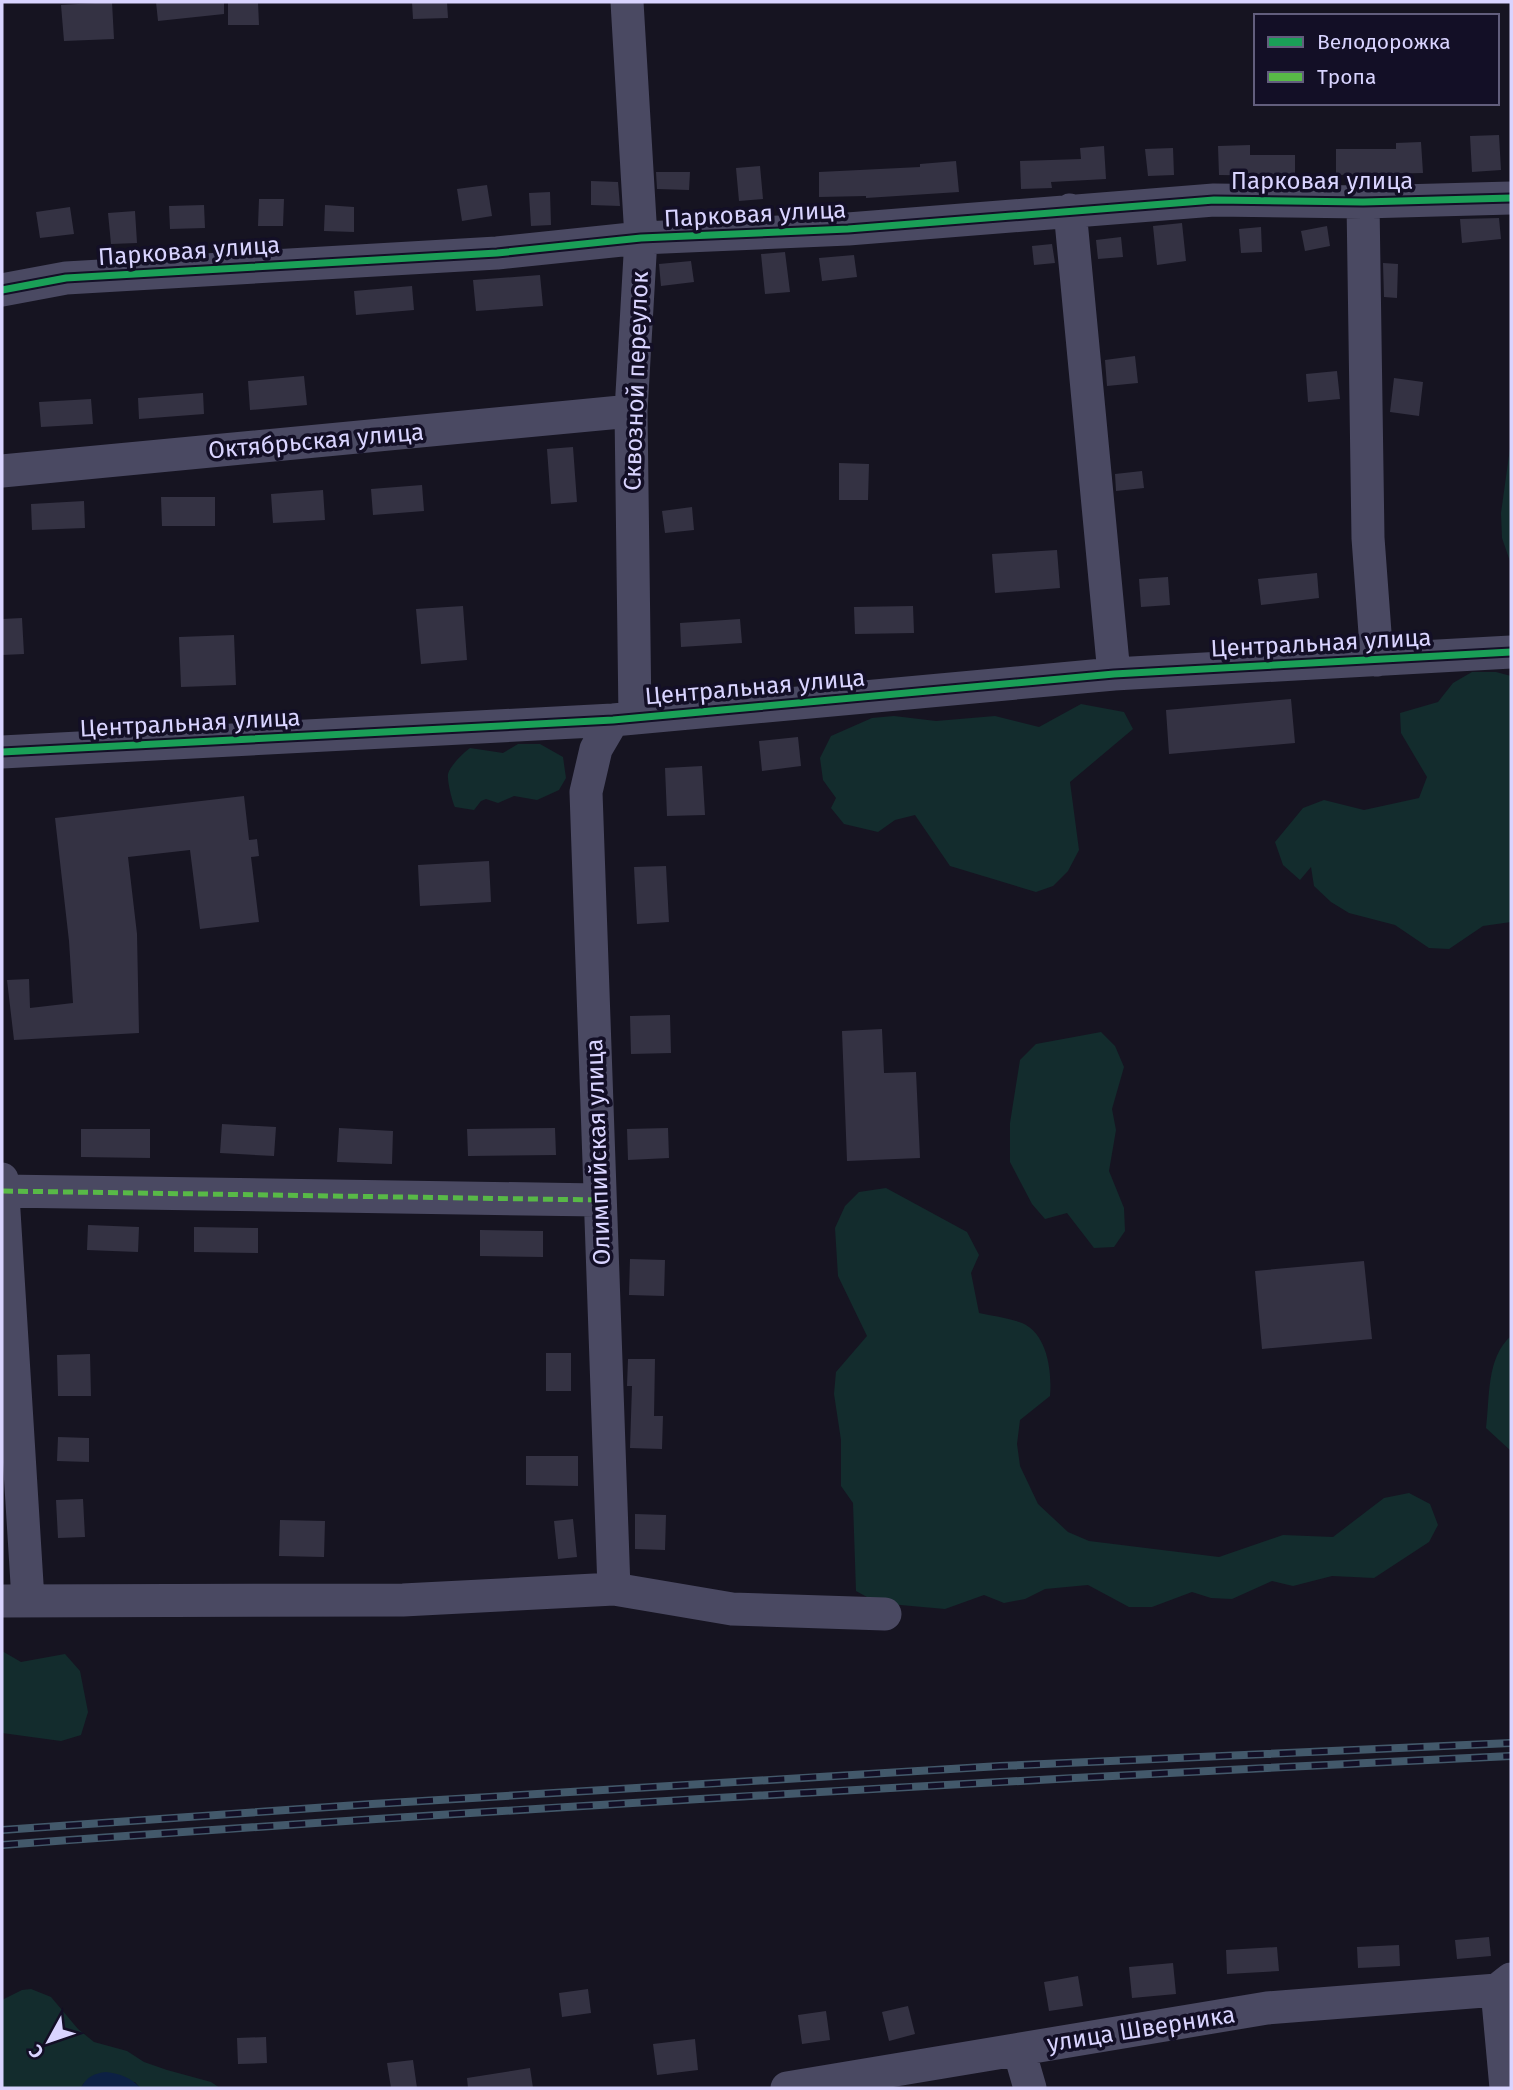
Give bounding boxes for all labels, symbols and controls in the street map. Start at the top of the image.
legend [1254,14,1499,105]
text: Велодорожка [1317,29,1451,55]
text: Тропа [1317,64,1376,90]
street label: Парковая улица [1231,167,1413,195]
street label: Парковая улица [663,195,847,233]
street label: Парковая улица [97,231,281,271]
street label: Сквозной переулок [618,270,654,491]
street label: Октябрьская улица [207,418,425,464]
street label: Центральная улица [1210,623,1432,663]
street label: Центральная улица [644,663,866,711]
street label: Центральная улица [79,703,301,743]
street label: Олимпийская улица [580,1038,616,1266]
street label: улица Шверника [1045,2000,1237,2058]
north arrow [14,2006,84,2076]
text: С [24,2040,49,2063]

